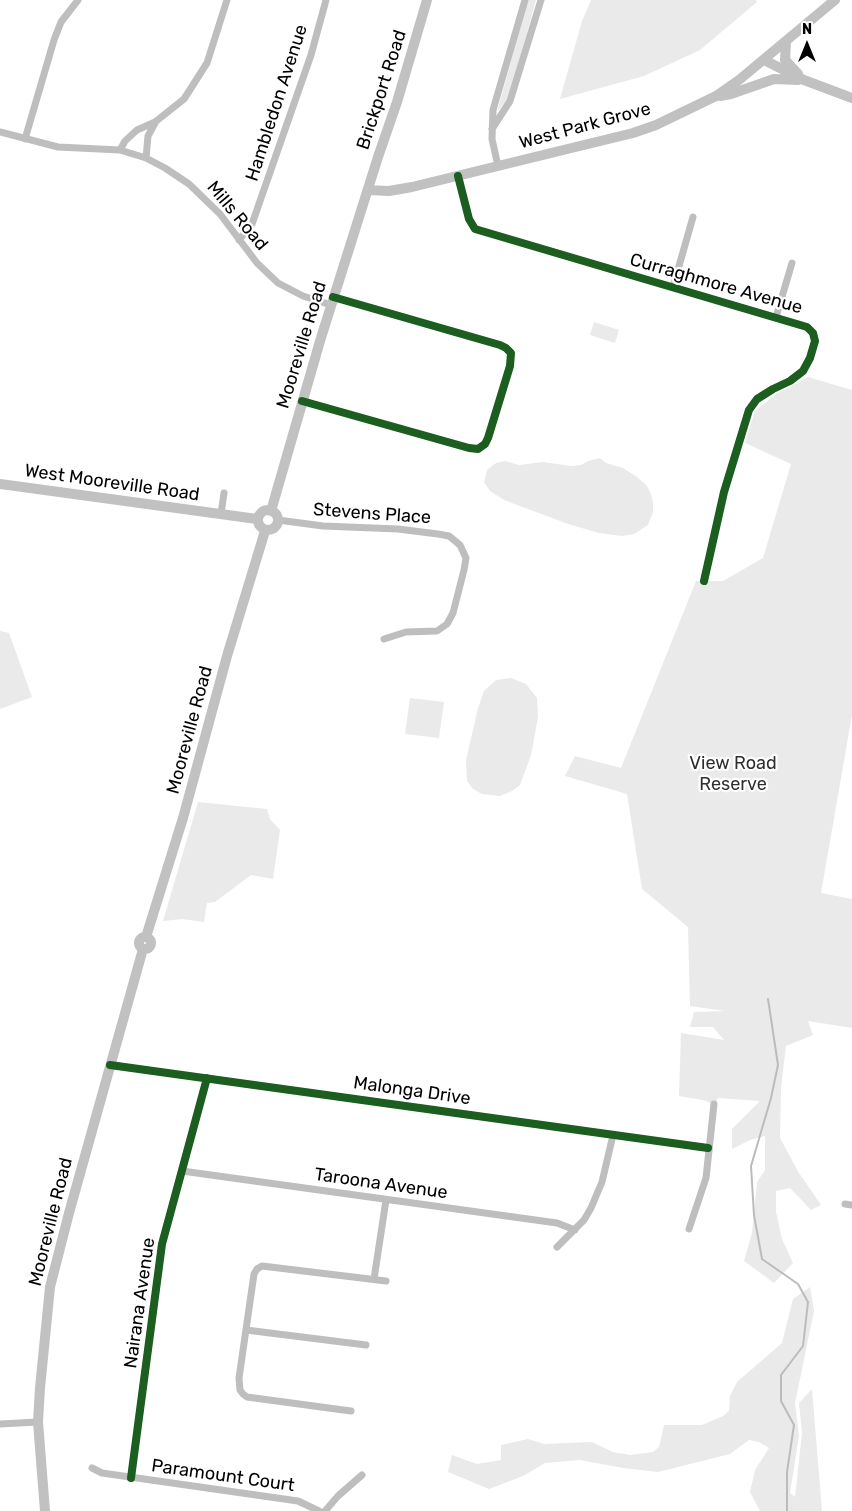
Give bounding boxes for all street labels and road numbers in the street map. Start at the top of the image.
street label: Hambledon Avenue [241,22,313,184]
street label: Brickport Road [353,27,411,153]
street label: West Park Grove [517,98,653,154]
street label: Mills Road [202,177,272,255]
street label: Curraghmore Avenue [627,249,805,319]
street label: Mooreville Road [272,279,332,411]
street label: West Mooreville Road [23,460,201,506]
street label: Stevens Place [312,499,432,529]
street label: Mooreville Road [163,664,217,796]
street label: Malonga Drive [352,1072,472,1110]
street label: Mooreville Road [25,1156,77,1288]
street label: Taroona Avenue [313,1164,449,1204]
street label: Nairana Avenue [120,1236,160,1370]
street label: Paramount Court [150,1455,296,1497]

